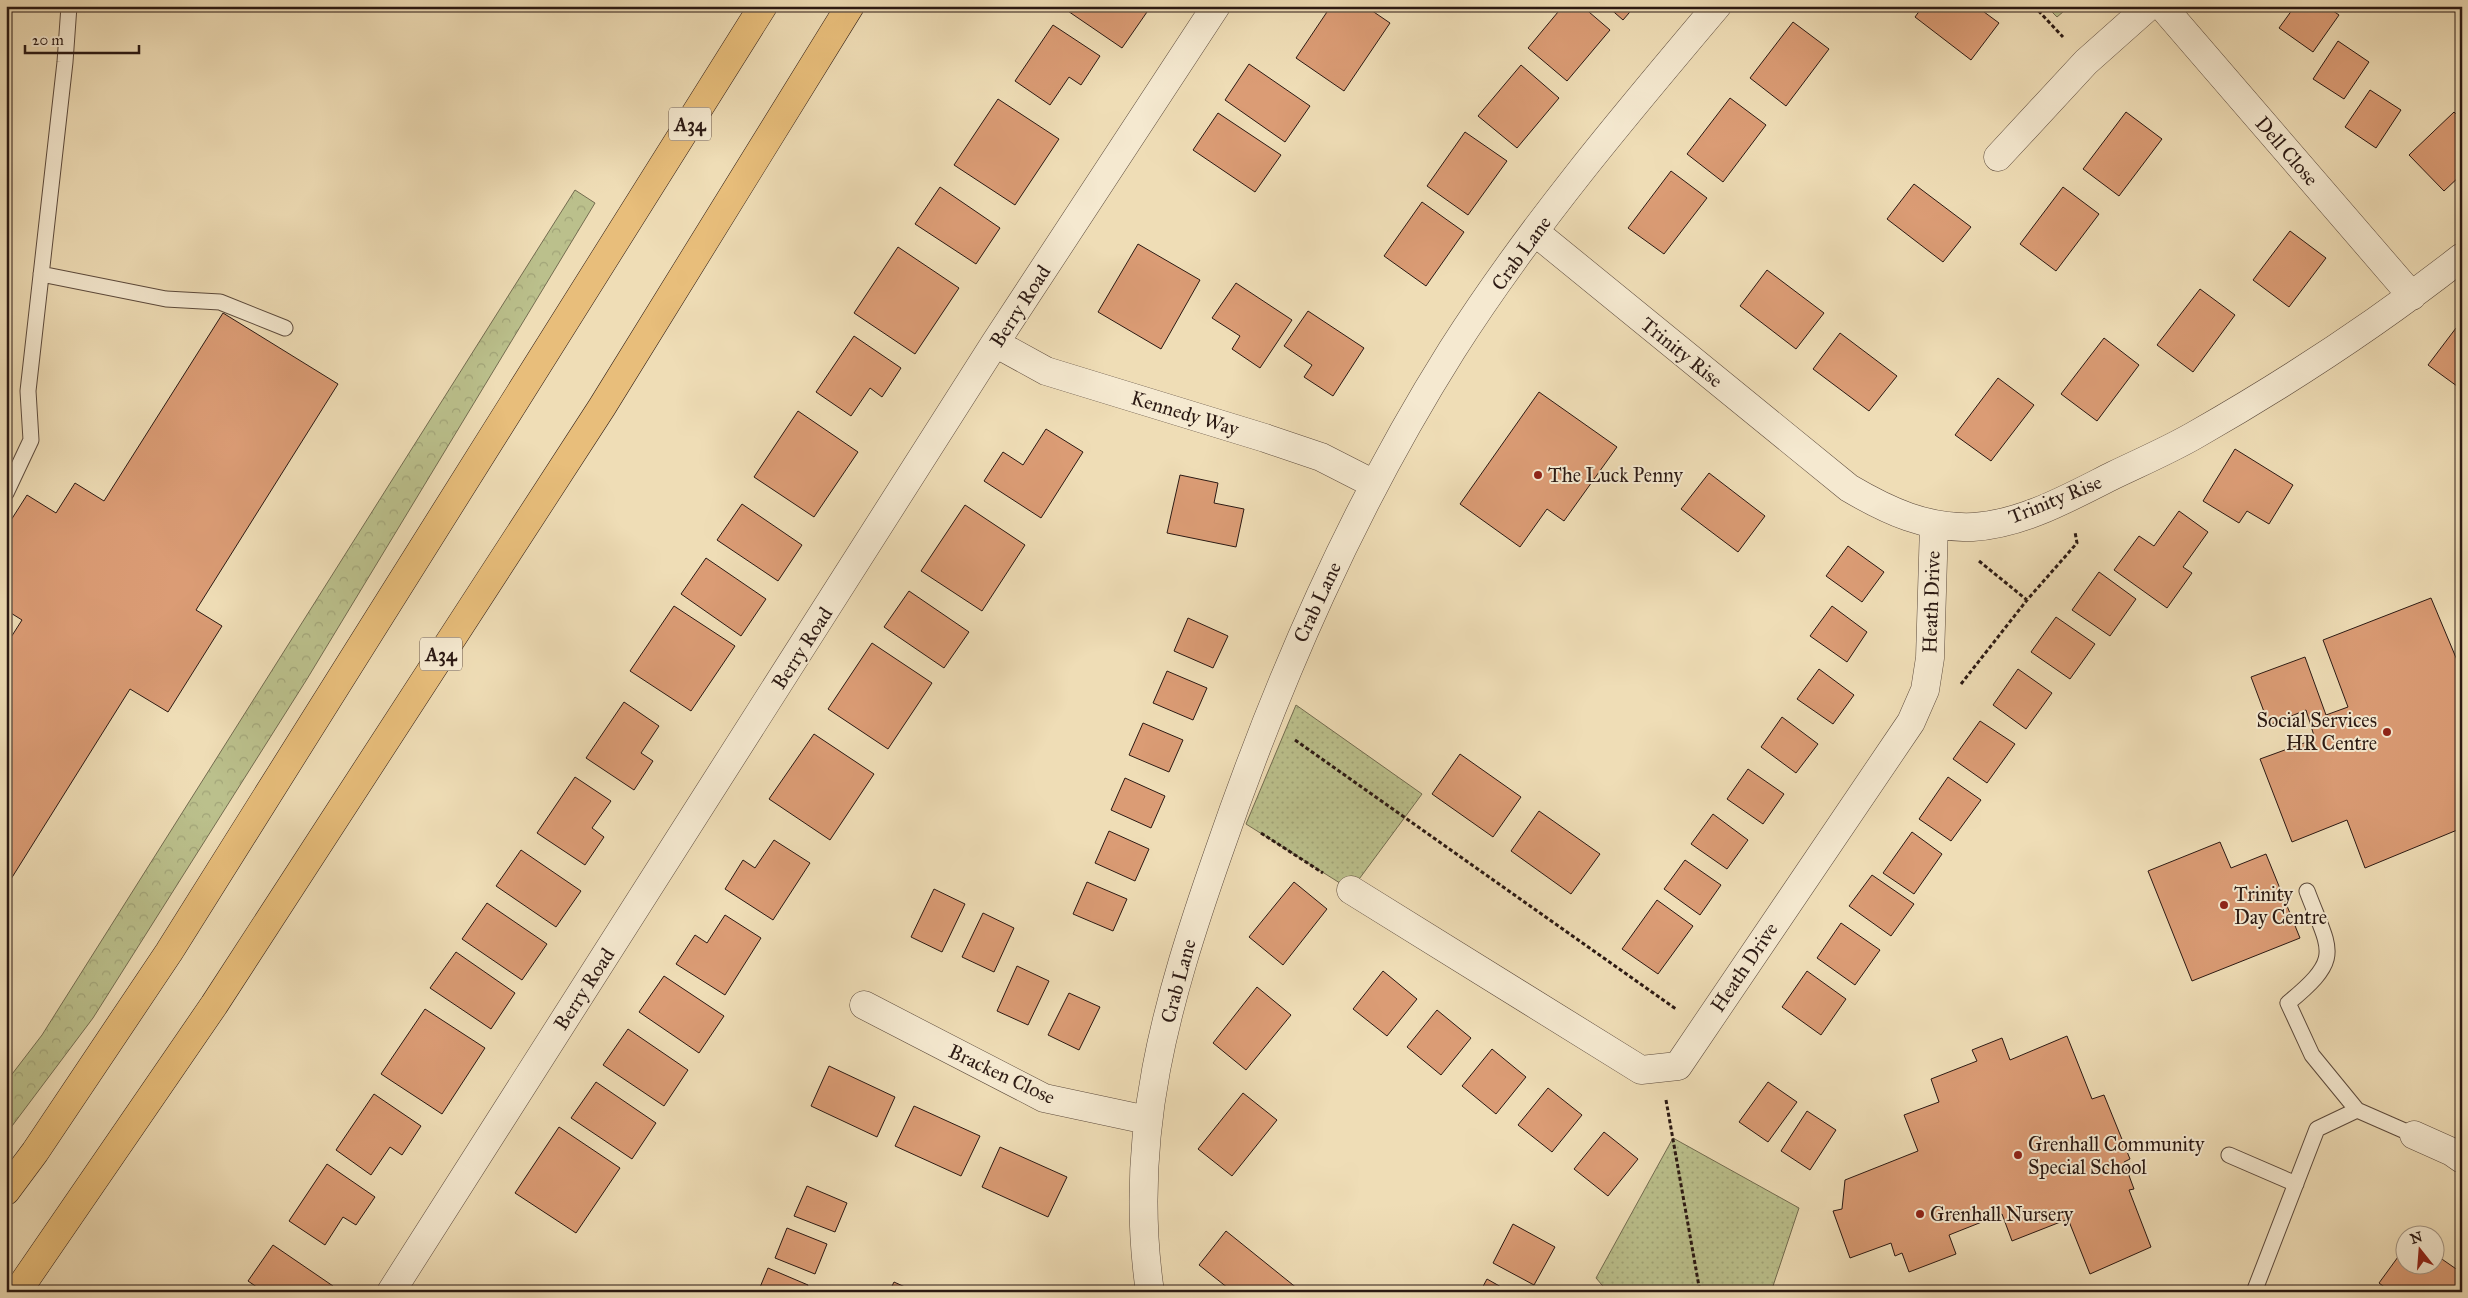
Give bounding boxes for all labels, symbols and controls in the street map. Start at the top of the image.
scale bar [25,22,139,54]
text: 20 m [32,31,64,49]
road number: A34 [669,108,711,140]
street label: Dell Close [2250,111,2324,191]
street label: Crab Lane [1486,211,1556,295]
street label: Berry Road [985,261,1055,351]
street label: Trinity Rise [1636,312,1728,392]
street label: Kennedy Way [1128,385,1242,441]
place label: The Luck Penny [1548,463,1683,487]
marker: The Luck Penny [1532,469,1544,481]
street label: Trinity Rise [2005,469,2105,529]
street label: Heath Drive [1917,550,1945,654]
street label: Crab Lane [1288,558,1346,646]
street label: Berry Road [767,603,837,693]
road number: A34 [420,638,462,671]
place label: Social Services HR Centre [2256,708,2377,755]
marker: Social Services HR Centre [2381,726,2393,738]
place label: Trinity Day Centre [2234,882,2327,929]
marker: Trinity Day Centre [2218,899,2230,911]
street label: Heath Drive [1705,918,1783,1016]
street label: Crab Lane [1155,936,1201,1026]
street label: Berry Road [549,944,619,1034]
street label: Bracken Close [945,1039,1059,1109]
place label: Grenhall Community Special School [2028,1132,2205,1179]
marker: Grenhall Community Special School [2012,1149,2024,1161]
place label: Grenhall Nursery [1930,1202,2074,1226]
marker: Grenhall Nursery [1914,1208,1926,1220]
north arrow [2396,1226,2446,1276]
text: N [2408,1228,2425,1248]

